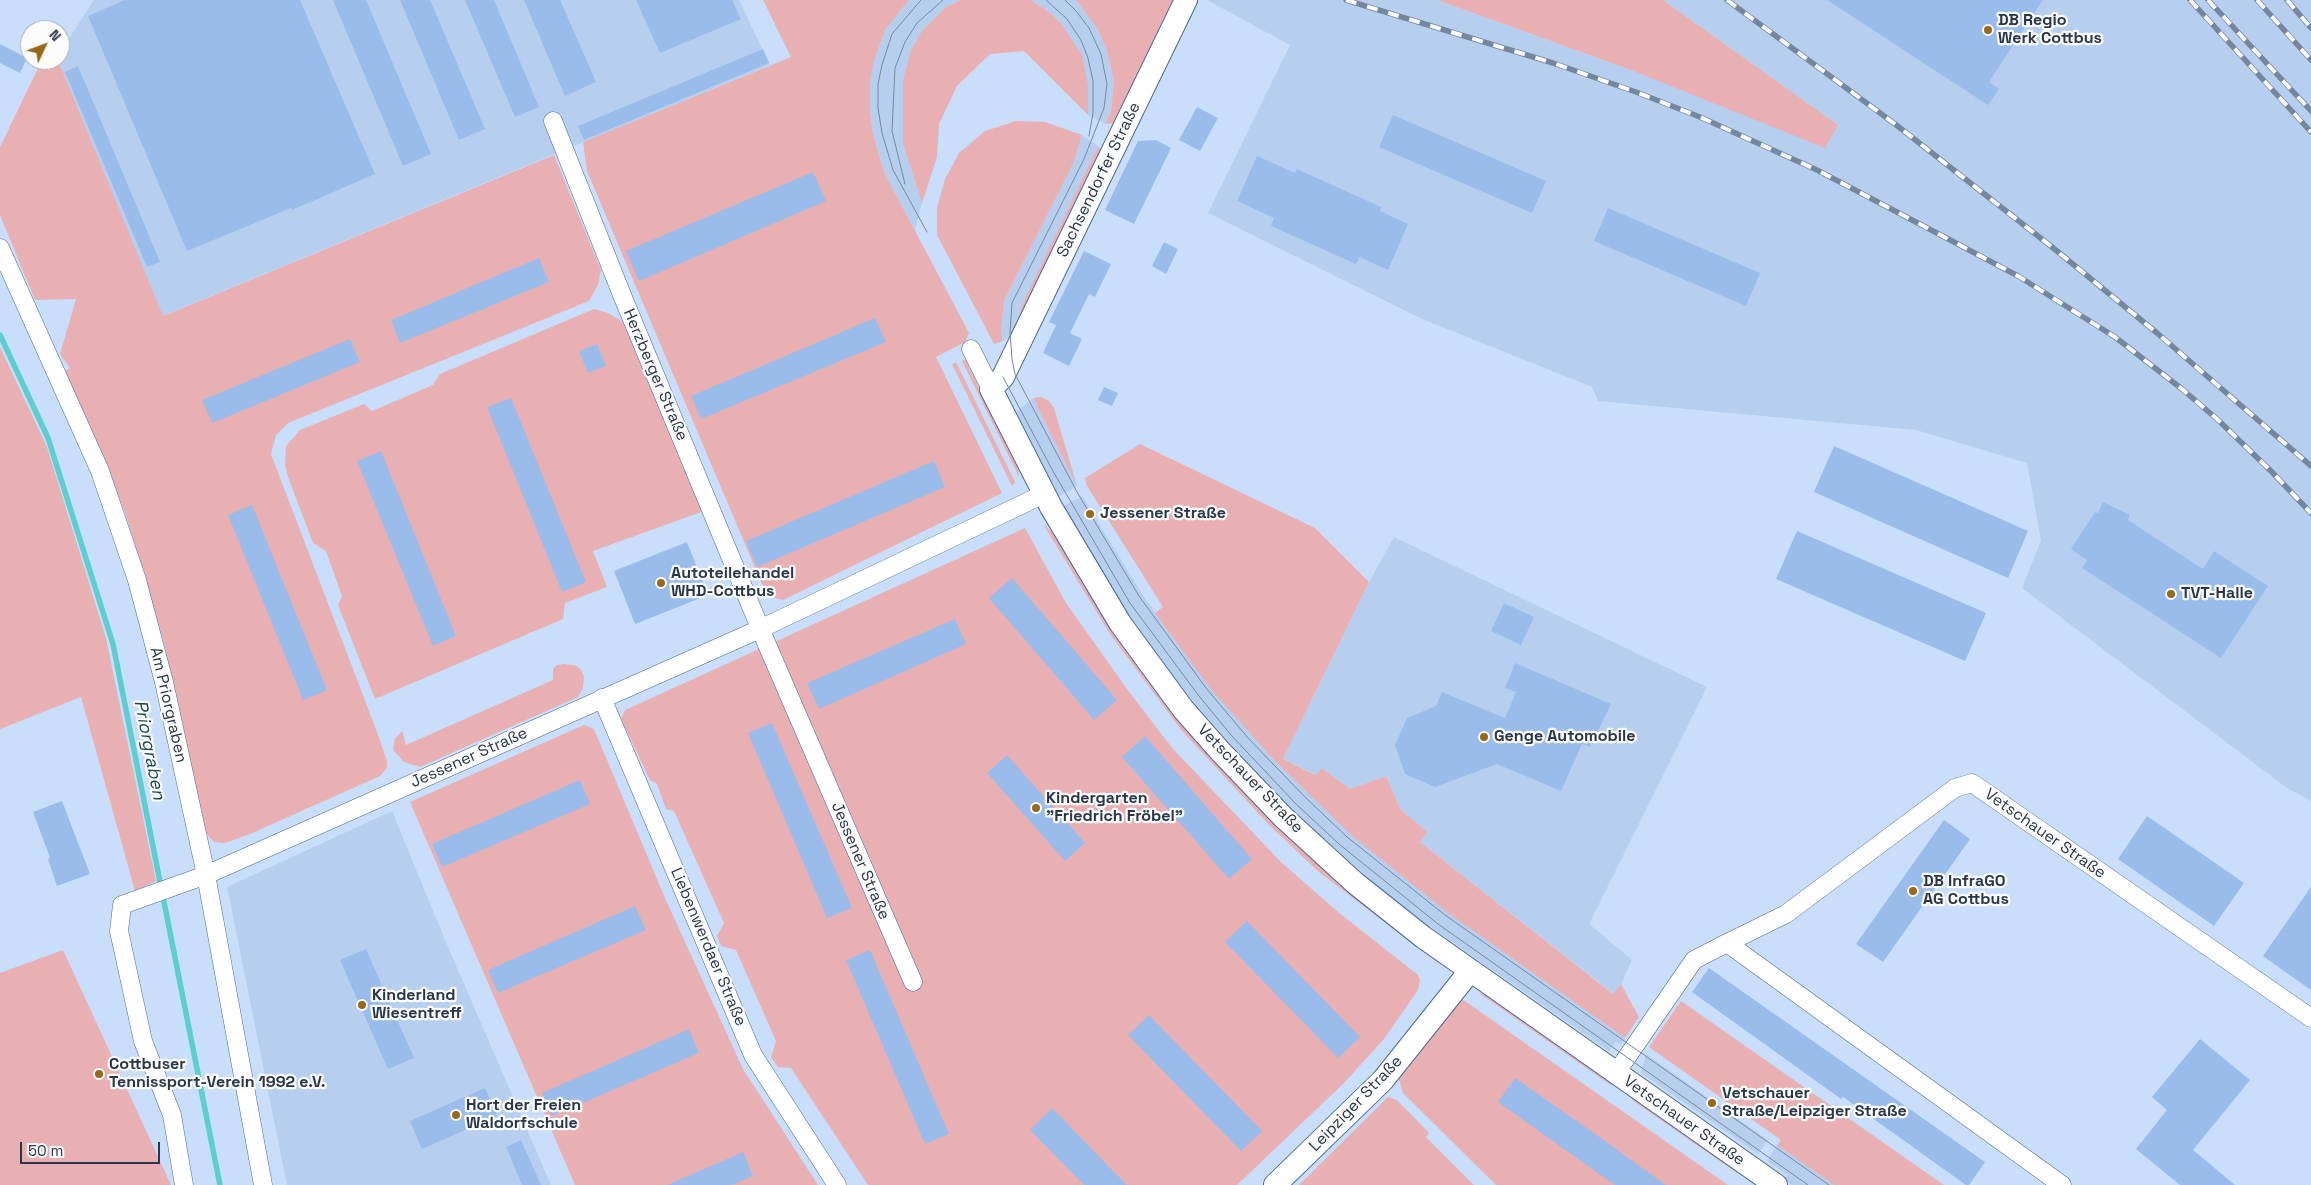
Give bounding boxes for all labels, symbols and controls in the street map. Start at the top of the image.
place label: DB Regio Werk Cottbus [1998,11,2102,49]
north arrow [20,20,70,70]
marker: DB Regio Werk Cottbus [1982,24,1994,36]
text: N [45,26,65,45]
street label: Sachsendorfer Straße [1053,99,1145,261]
street label: Herzberger Straße [619,306,691,444]
place label: Jessener Straße [1100,504,1226,524]
marker: Jessener Straße [1084,508,1096,520]
place label: Autoteilehandel WHD-Cottbus [671,564,794,602]
marker: Autoteilehandel WHD-Cottbus [655,577,667,589]
place label: TVT-Halle [2181,584,2253,604]
marker: TVT-Halle [2165,588,2177,600]
street label: Am Priorgraben [145,645,191,765]
water label: Priorgraben [129,698,169,802]
street label: Vetschauer Straße [1193,721,1307,837]
street label: Jessener Straße [408,724,530,792]
place label: Genge Automobile [1494,727,1635,747]
marker: Genge Automobile [1478,731,1490,743]
street label: Vetschauer Straße [1981,785,2109,883]
place label: Kindergarten "Friedrich Fröbel" [1046,789,1183,827]
street label: Jessener Straße [827,799,893,923]
marker: Kindergarten "Friedrich Fröbel" [1030,802,1042,814]
street label: Liebenwerdaer Straße [666,865,750,1029]
place label: DB InfraGO AG Cottbus [1923,872,2009,910]
marker: DB InfraGO AG Cottbus [1907,885,1919,897]
place label: Kinderland Wiesentreff [372,986,462,1024]
marker: Kinderland Wiesentreff [356,999,368,1011]
street label: Leipziger Straße [1305,1052,1407,1156]
place label: Cottbuser Tennissport-Verein 1992 e.V. [109,1055,326,1093]
marker: Cottbuser Tennissport-Verein 1992 e.V. [93,1068,105,1080]
street label: Vetschauer Straße [1620,1072,1748,1170]
place label: Vetschauer Straße/Leipziger Straße [1722,1084,1907,1122]
place label: Hort der Freien Waldorfschule [466,1096,581,1134]
marker: Vetschauer Straße/Leipziger Straße [1706,1097,1718,1109]
marker: Hort der Freien Waldorfschule [450,1109,462,1121]
scale bar [22,1132,162,1164]
text: 50 m [28,1141,63,1160]

